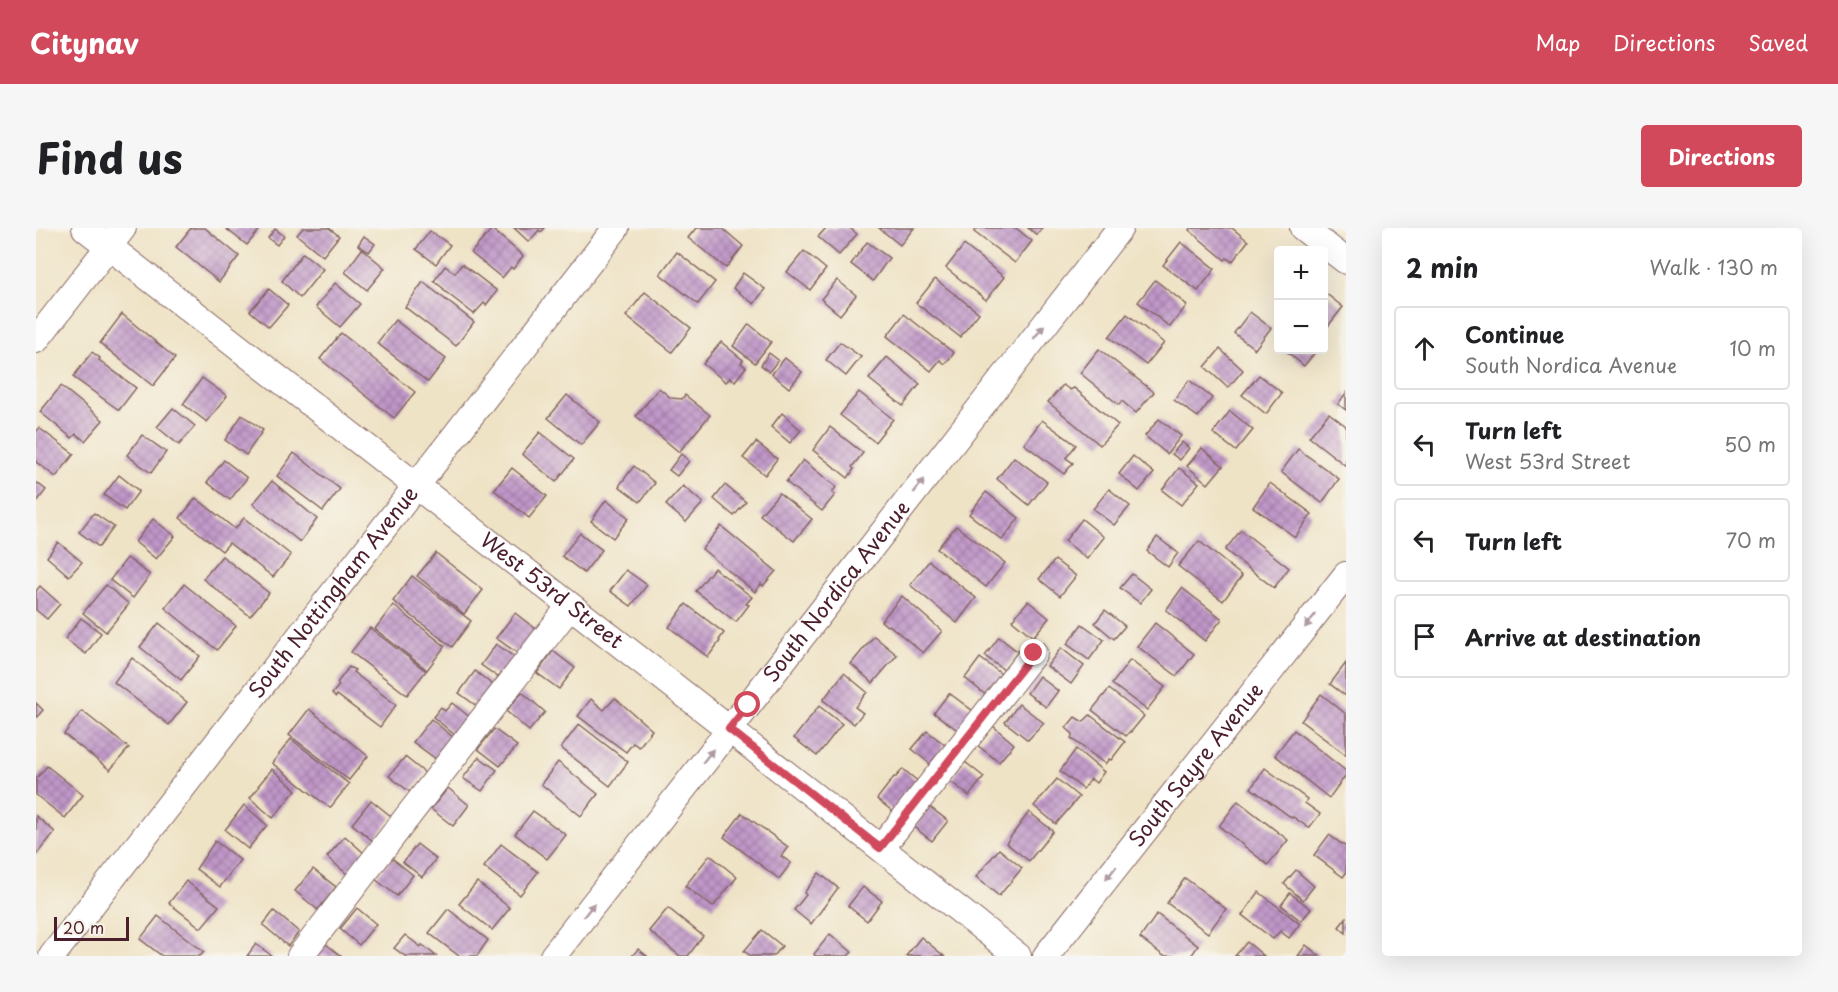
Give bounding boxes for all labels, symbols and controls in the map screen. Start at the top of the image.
text: Citynav [30,21,139,64]
text: Map [1535,26,1580,58]
text: Directions [1613,26,1715,58]
text: Saved [1748,26,1808,58]
text: Find us [36,125,183,188]
button: Directions [1641,125,1802,187]
map controls [1274,246,1328,354]
button: + [1274,246,1328,300]
text: 2 min [1406,248,1479,287]
text: Walk · 130 m [1650,252,1778,282]
button: − [1274,300,1328,354]
text: Continue [1465,317,1564,350]
one-way arrow [1032,325,1044,340]
icon: ahead [1408,332,1441,365]
text: 10 m [1729,333,1776,363]
text: South Nordica Avenue [1465,350,1677,380]
text: Turn left [1465,413,1562,446]
icon: left [1408,428,1441,461]
text: 50 m [1724,429,1776,459]
text: West 53rd Street [1465,446,1630,476]
street label: South Nottingham Avenue [240,478,425,704]
one-way arrow [912,478,925,494]
street label: South Nordica Avenue [754,493,916,688]
street label: West 53rd Street [474,523,631,655]
icon: left [1408,524,1441,557]
text: Turn left [1465,524,1562,557]
text: 70 m [1726,525,1776,555]
one-way arrow [1303,613,1316,629]
icon: arrive [1408,620,1441,653]
text: Arrive at destination [1465,620,1701,653]
route end [1020,639,1046,665]
street label: South Sayre Avenue [1120,675,1270,853]
route start [734,691,760,717]
one-way arrow [702,748,715,764]
one-way arrow [1105,865,1118,881]
one-way arrow [582,902,595,918]
scale bar [54,914,129,942]
text: 20 m [63,915,104,939]

